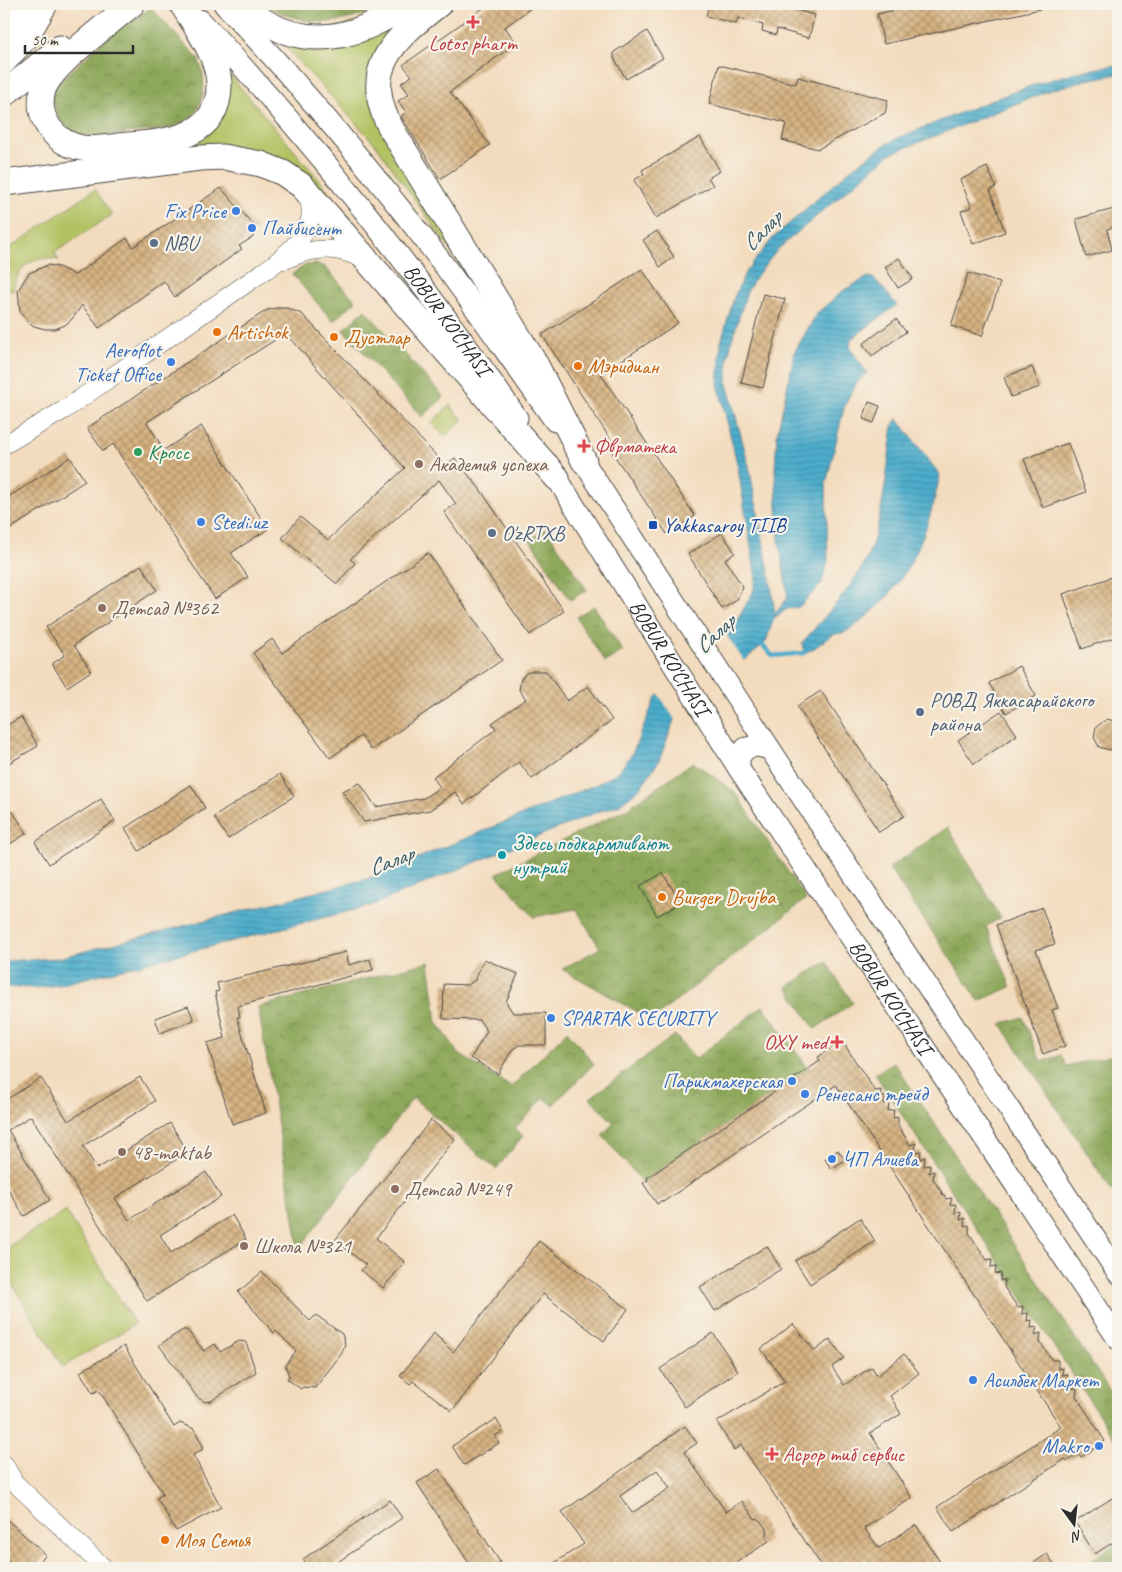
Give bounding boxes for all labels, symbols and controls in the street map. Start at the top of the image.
marker: Lotos pharm [467,16,479,28]
scale bar [25,22,132,54]
place label: Lotos pharm [429,30,519,56]
text: 50 m [32,31,59,50]
place label: Fix Price [164,198,227,224]
water label: Салар [736,202,791,257]
marker: Fix Price [230,205,242,217]
place label: Пайбисент [262,215,342,241]
marker: Пайбисент [246,222,258,234]
place label: NBU [164,230,201,256]
marker: NBU [148,237,160,249]
street label: BOBUR KO'CHASI [398,259,499,384]
place label: Artishok [227,319,289,345]
place label: Дустлар [344,324,411,350]
marker: Artishok [211,326,223,338]
marker: Дустлар [328,331,340,343]
place label: Aeroflot Ticket Office [75,337,163,387]
place label: Мэридиан [588,353,660,379]
marker: Aeroflot Ticket Office [165,356,177,368]
marker: Мэридиан [572,360,584,372]
place label: Фврматека [594,433,678,459]
place label: Кросс [148,439,190,465]
marker: Фврматека [578,440,590,452]
marker: Кросс [132,446,144,458]
place label: Академия успеха [429,451,549,477]
marker: Академия успеха [413,458,425,470]
place label: Stedi.uz [211,509,269,535]
place label: Yakkasaroy TIIB [663,512,788,538]
marker: Stedi.uz [195,516,207,528]
marker: Yakkasaroy TIIB [647,519,659,531]
place label: O'zRTXB [502,520,566,546]
marker: O'zRTXB [486,527,498,539]
place label: Детсад №362 [112,595,220,621]
street label: BOBUR KO'CHASI [624,595,718,725]
marker: Детсад №362 [96,602,108,614]
water label: Салар [689,606,744,660]
place label: РОВД Яккасарайского района [930,687,1096,737]
marker: РОВД Яккасарайского района [914,706,926,718]
place label: Здесь подкармливают нутрий [512,830,670,880]
water label: Салар [365,838,421,882]
marker: Здесь подкармливают нутрий [496,849,508,861]
place label: Burger Drujba [672,884,777,910]
marker: Burger Drujba [656,891,668,903]
street label: BOBUR KO'CHASI [844,935,941,1063]
place label: SPARTAK SECURITY [561,1005,719,1031]
marker: SPARTAK SECURITY [545,1012,557,1024]
place label: OXY med [764,1029,831,1055]
marker: OXY med [831,1036,843,1048]
place label: Парикмахерская [663,1068,784,1094]
marker: Парикмахерская [786,1075,798,1087]
place label: Ренесанс трейд [815,1081,930,1107]
marker: Ренесанс трейд [799,1088,811,1100]
place label: 48-maktab [132,1139,213,1165]
marker: 48-maktab [116,1146,128,1158]
place label: ЧП Алиева [842,1146,920,1172]
marker: ЧП Алиева [826,1153,838,1165]
place label: Детсад №249 [405,1176,513,1202]
marker: Детсад №249 [389,1183,401,1195]
place label: Школа №321 [254,1233,353,1259]
marker: Школа №321 [238,1240,250,1252]
place label: Асилбек Маркет [983,1367,1099,1393]
marker: Асилбек Маркет [967,1374,979,1386]
place label: Makro [1042,1433,1092,1459]
marker: Makro [1093,1440,1105,1452]
place label: Асрор тиб сервис [783,1441,906,1467]
marker: Асрор тиб сервис [765,1447,779,1461]
north arrow [1050,1500,1100,1550]
place label: Моя Семья [175,1527,252,1553]
text: N [1069,1527,1084,1546]
marker: Моя Семья [159,1534,171,1546]

